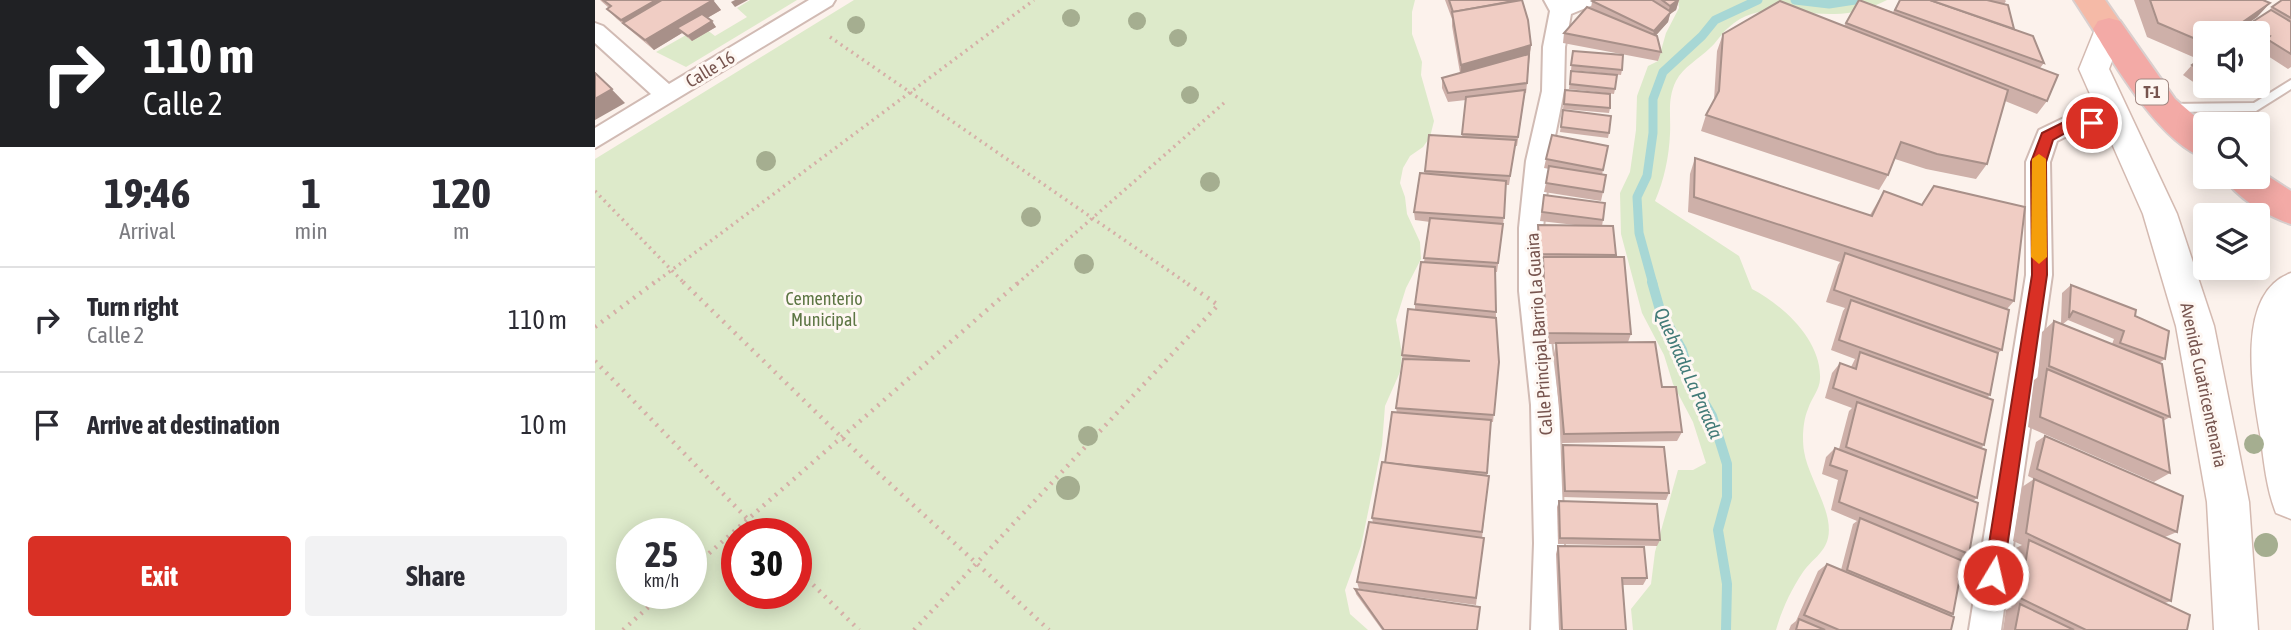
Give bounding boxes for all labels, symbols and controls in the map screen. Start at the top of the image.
map controls [2193,21,2270,280]
button: sound [2193,21,2270,98]
text: 110 m [143,27,254,83]
icon: right [28,28,119,119]
street label: Calle 16 [682,46,738,92]
road number: T-1 [2136,80,2168,104]
text: Calle 2 [143,85,223,122]
pin [2062,93,2122,153]
icon: arrive [2073,104,2111,142]
button: search [2193,112,2270,189]
text: 19:46 [104,169,191,217]
text: 1 [301,169,321,217]
text: 120 [432,169,491,217]
button: layers [2193,203,2270,280]
text: Arrival [119,218,175,244]
text: min [295,218,328,244]
text: m [453,218,470,244]
street label: Calle Principal Barrio La Guaira [1521,232,1557,436]
park label: Cementerio Municipal [785,288,863,330]
text: Turn right [87,292,178,322]
icon: right [28,301,66,339]
street label: Avenida Cuatricentenaria [2176,301,2232,469]
water label: Quebrada La Parada [1650,304,1728,442]
text: 110 m [508,305,567,335]
text: Calle 2 [87,322,144,348]
icon: arrive [28,406,66,444]
text: Arrive at destination [87,410,280,440]
text: 10 m [520,410,567,440]
speed limit sign: 30 [721,518,812,609]
text: 25 [645,534,678,574]
button: Exit [28,536,291,616]
button: Share [305,536,567,616]
position arrow [1956,538,2030,612]
text: km/h [644,570,679,591]

